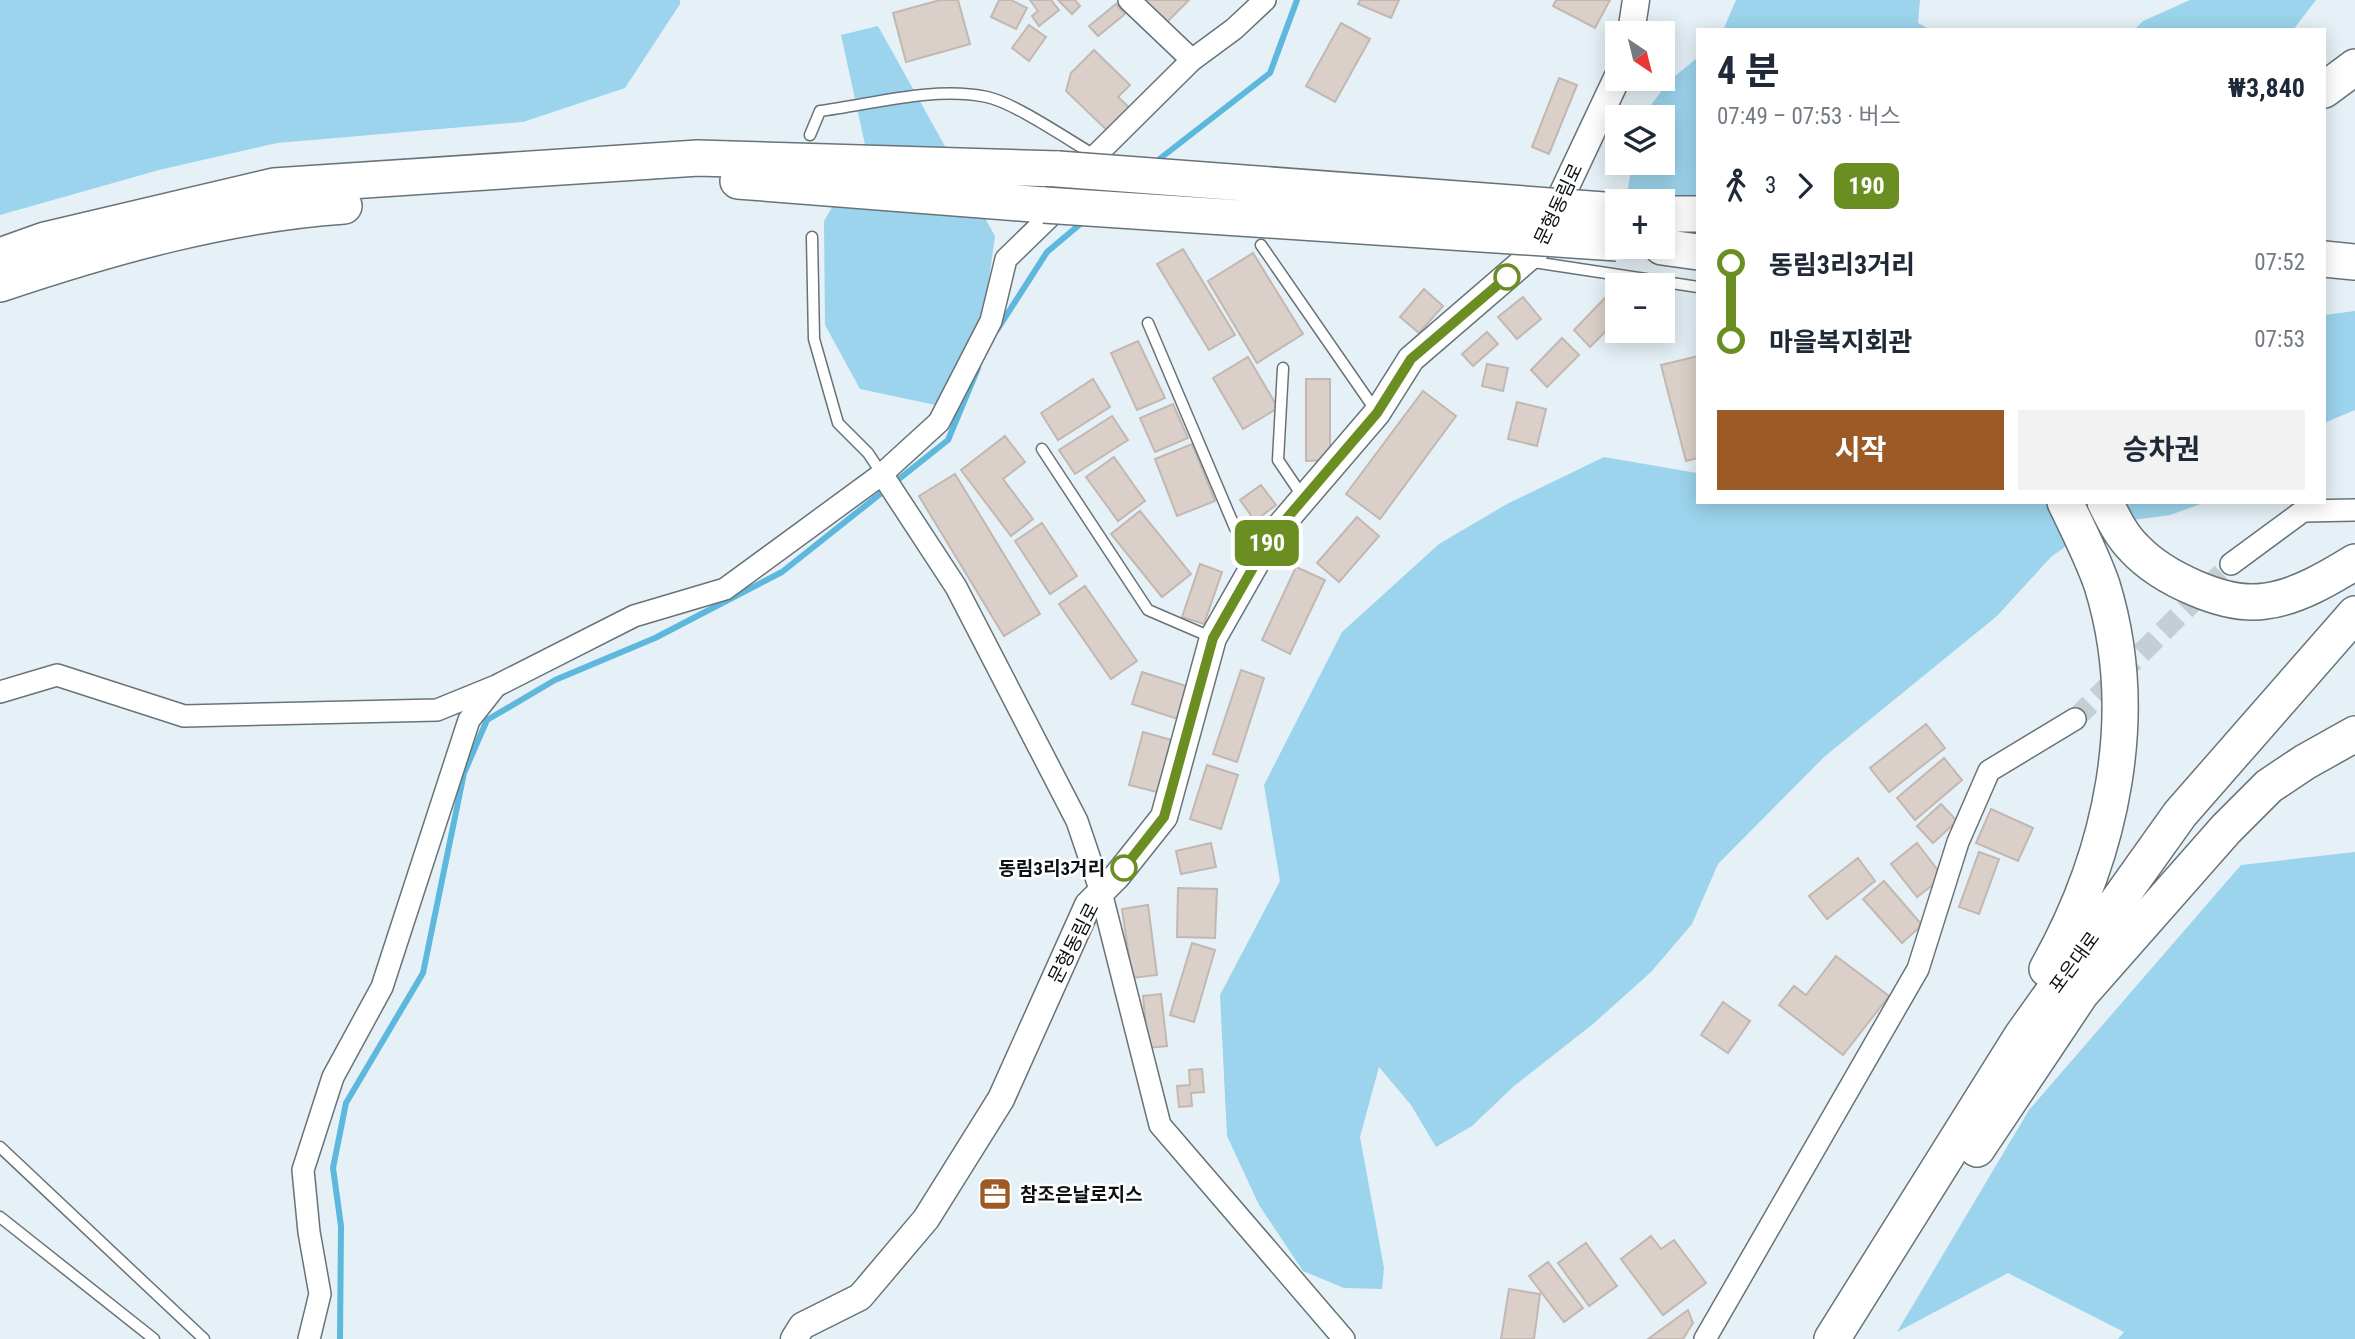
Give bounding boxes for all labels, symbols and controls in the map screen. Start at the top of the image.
north arrow [1605,21,1675,91]
map controls [1605,21,1675,343]
text: 4 분 [1717,49,1780,93]
text: ₩3,840 [2228,73,2305,103]
text: 07:49 – 07:53 · 버스 [1717,103,1901,130]
button: layers [1605,105,1675,175]
street label: 문형동림로 [1530,160,1587,249]
icon: walk [1717,167,1755,205]
icon: forward [1786,167,1824,205]
text: 3 [1765,172,1776,199]
text: 190 [1848,172,1885,200]
button: + [1605,189,1675,259]
text: 07:52 [2254,249,2305,276]
text: 동림3리3거리 [1769,250,1915,280]
unlabelled marker [1494,264,1520,290]
button: − [1605,273,1675,343]
text: 07:53 [2254,326,2305,353]
text: 마을복지회관 [1769,327,1913,357]
button: 시작 [1717,410,2004,490]
button: 승차권 [2018,410,2305,490]
line badge: 190 [1227,520,1307,566]
text: 190 [1249,529,1285,557]
marker: 동림3리3거리 [1111,855,1137,881]
place label: 동림3리3거리 [998,857,1105,880]
street label: 문형동림로 [1043,899,1104,987]
street label: 포은대로 [2045,927,2104,997]
office icon: 참조은날로지스 [976,1175,1014,1213]
place label: 참조은날로지스 [1020,1183,1142,1206]

